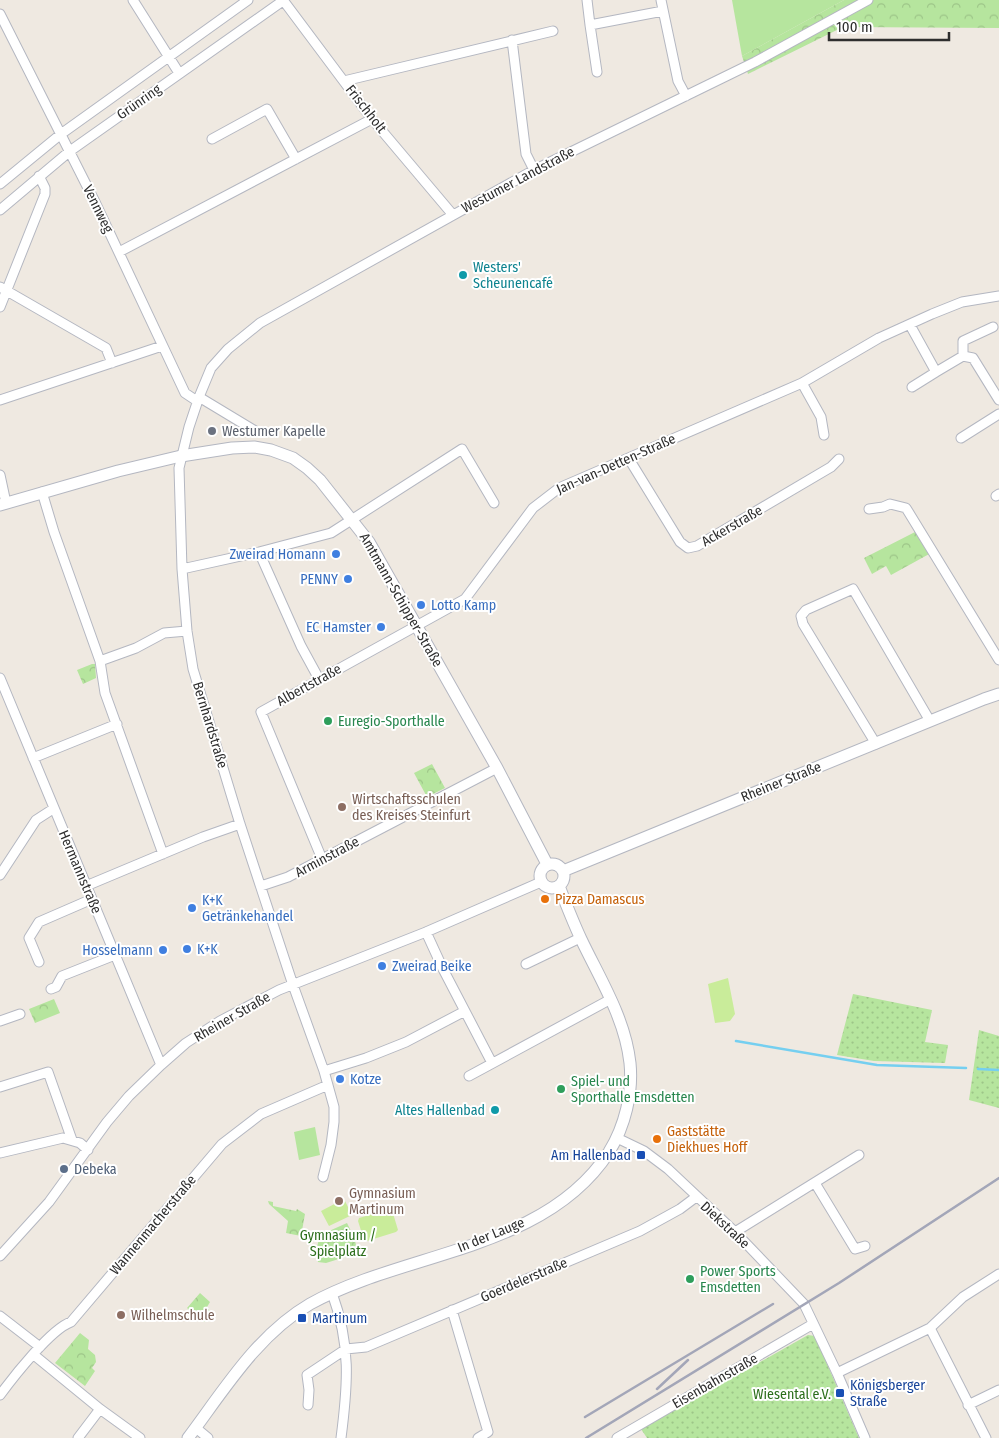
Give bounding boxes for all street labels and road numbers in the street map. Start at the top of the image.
street label: Grünring [114,80,165,123]
street label: Frischholt [342,82,390,137]
street label: Westumer Landstraße [459,143,577,217]
street label: Vennweg [79,182,117,236]
street label: Jan-van-Detten-Straße [554,430,678,498]
street label: Ackerstraße [698,502,766,550]
street label: Amtmann-Schipper-Straße [356,530,446,670]
street label: Albertstraße [274,660,344,710]
street label: Bernhardstraße [189,680,231,770]
street label: Rheiner Straße [738,758,824,806]
street label: Hermannstraße [55,828,105,916]
street label: Arminstraße [292,833,362,881]
street label: Rheiner Straße [191,988,273,1046]
street label: Wannenmacherstraße [106,1172,200,1278]
street label: Diekstraße [697,1198,753,1252]
street label: In der Lauge [455,1214,527,1256]
street label: Goerdelerstraße [478,1254,570,1306]
street label: Eisenbahnstraße [669,1350,761,1412]

